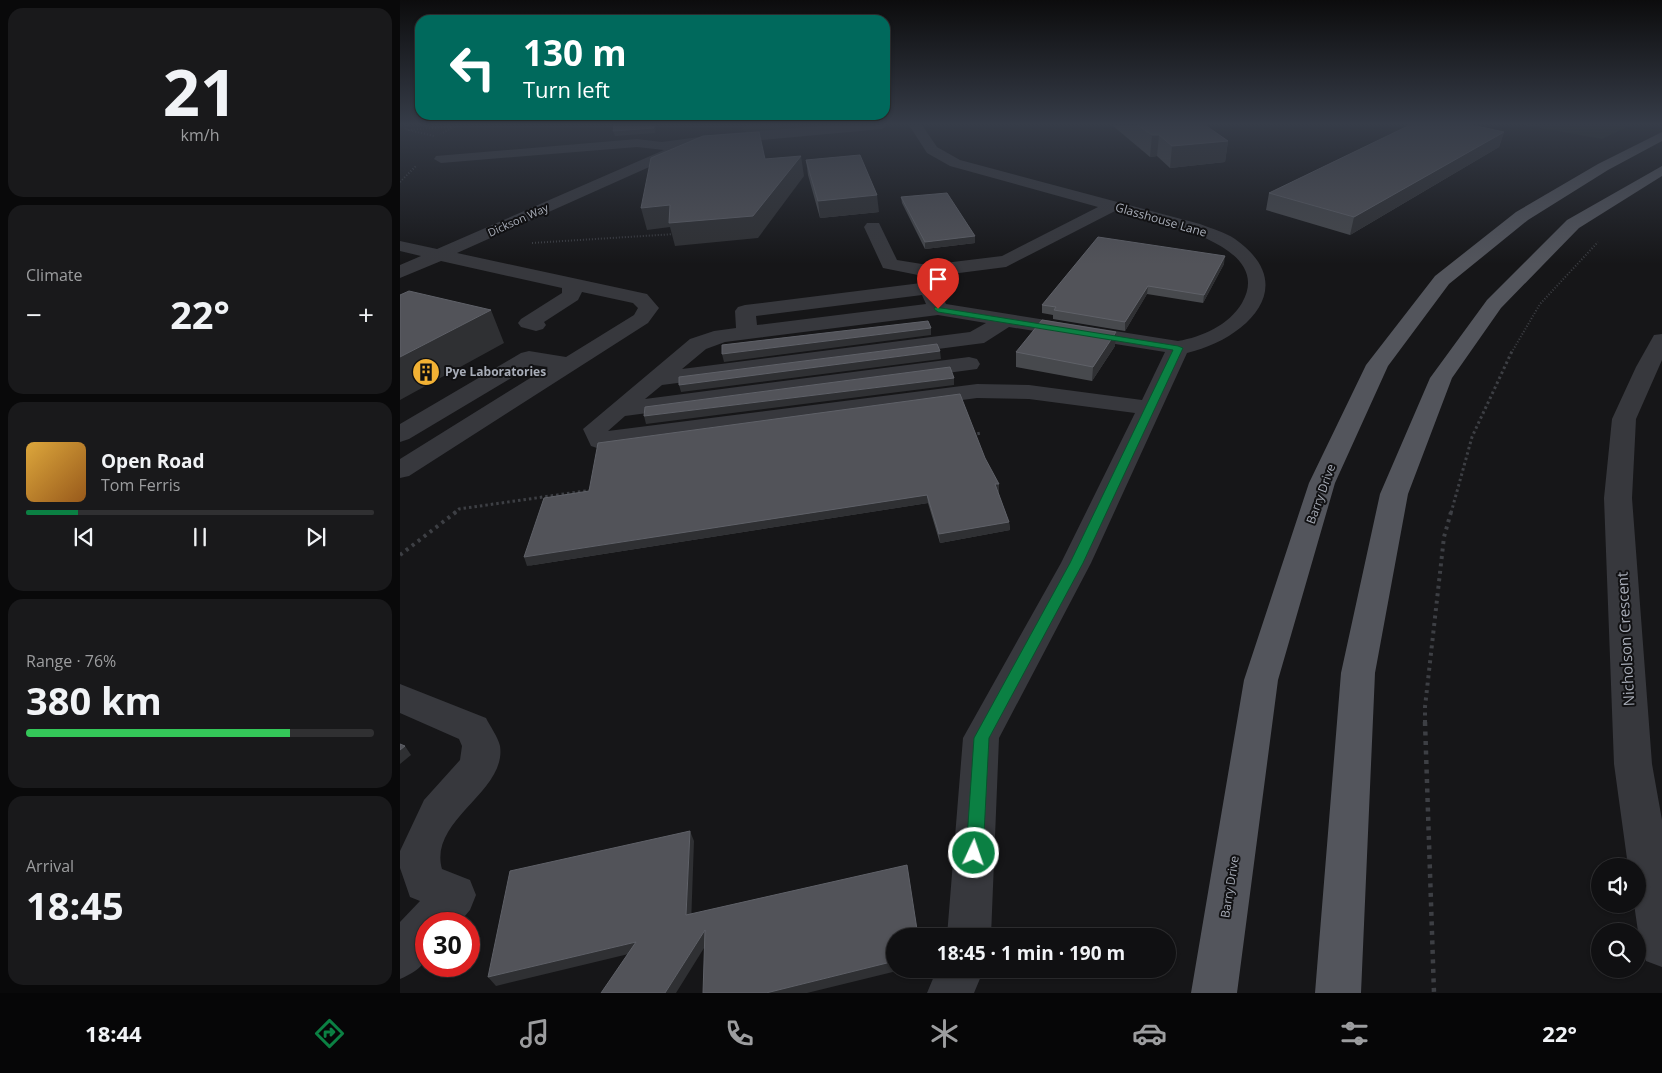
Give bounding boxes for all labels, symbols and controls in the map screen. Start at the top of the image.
text: 130 m [523,29,627,76]
icon: left [440,35,505,100]
text: 21 [163,47,237,135]
text: Turn left [523,74,610,104]
text: km/h [181,124,219,146]
street label: Glasshouse Lane [1113,198,1209,241]
street label: Dickson Way [485,199,551,240]
pin [917,258,959,309]
text: Climate [26,264,83,286]
icon: arrive [924,265,952,293]
text: 22° [170,288,230,340]
text: − [26,295,42,333]
text: + [358,295,374,333]
building icon: Pye Laboratories [411,357,441,387]
place label: Pye Laboratories [445,363,546,380]
text: Open Road [101,448,205,474]
street label: Barry Drive [1302,461,1339,526]
text: Tom Ferris [101,474,180,496]
icon: previous [70,523,98,551]
icon: pause [186,523,214,551]
icon: next [302,523,330,551]
street label: Nicholson Crescent [1611,571,1639,707]
text: Range · 76% [26,650,116,672]
text: 380 km [26,674,162,726]
position arrow [947,826,999,878]
street label: Barry Drive [1216,854,1243,919]
text: Arrival [26,855,74,877]
map controls [1591,858,1646,978]
button: sound [1591,858,1646,913]
text: 18:45 [26,879,124,931]
speed limit sign: 30 [415,912,480,977]
button: search [1591,923,1646,978]
text: 18:45 · 1 min · 190 m [937,940,1125,966]
icon: directions [312,1016,347,1051]
icon: music [517,1016,552,1051]
icon: phone [722,1016,757,1051]
icon: climate [927,1016,962,1051]
icon: car [1132,1016,1167,1051]
icon: filters [1337,1016,1372,1051]
text: 18:44 [85,1018,142,1048]
text: 22° [1542,1018,1577,1048]

